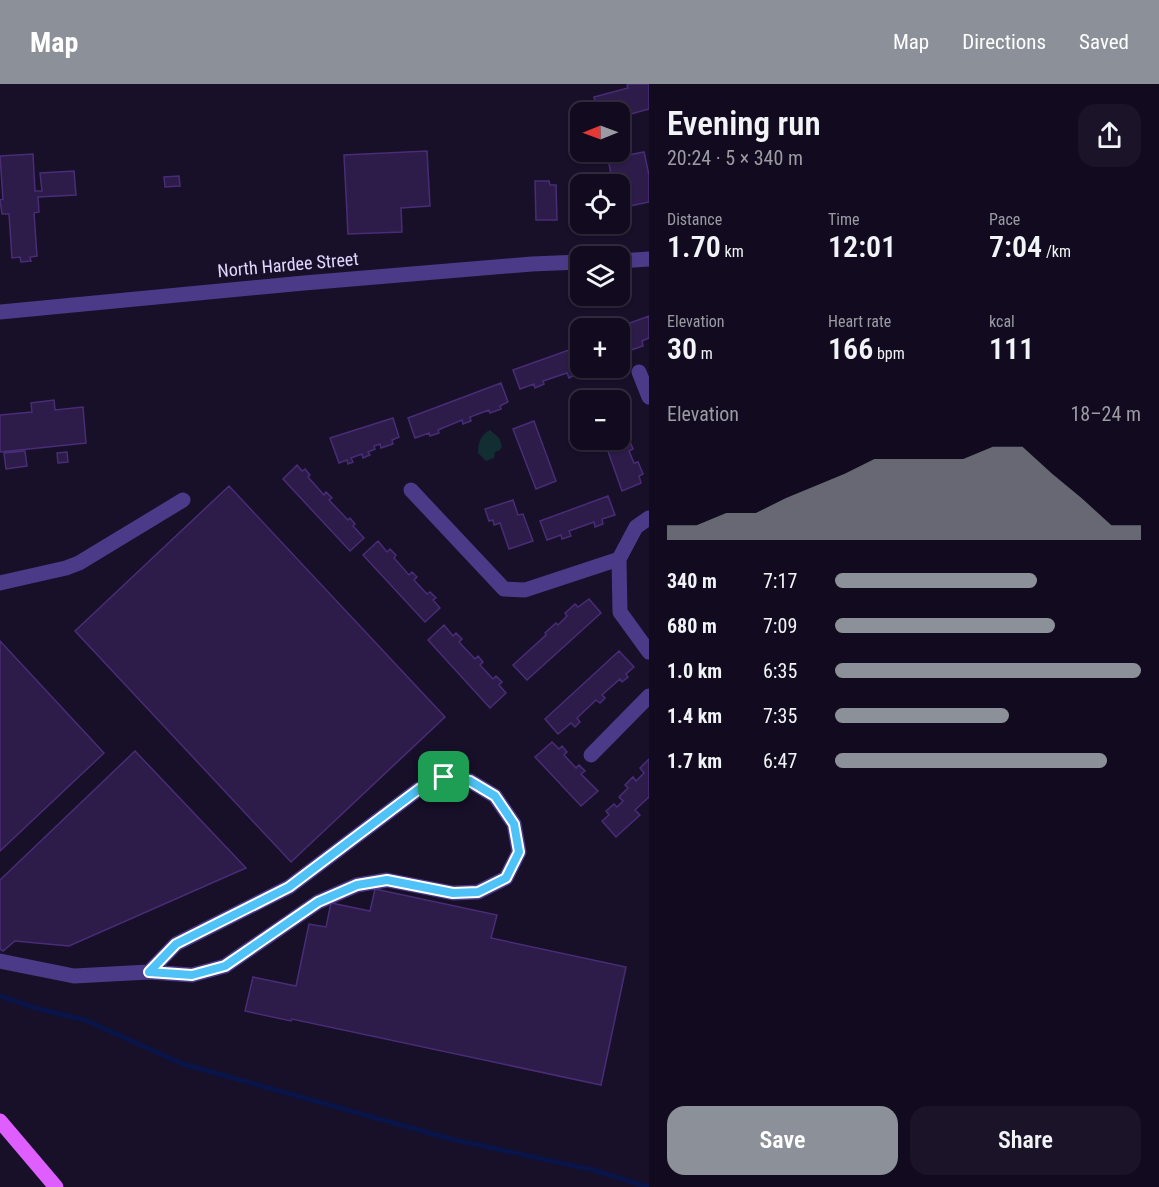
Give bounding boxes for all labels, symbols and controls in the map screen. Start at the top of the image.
text: Map [30,26,78,59]
text: Map [893,30,929,54]
text: Directions [962,30,1046,54]
text: Saved [1079,30,1129,54]
north arrow [570,102,630,162]
map controls [570,102,630,450]
text: Evening run [667,104,821,143]
button: share [1078,104,1141,167]
text: 20:24 · 5 × 340 m [667,146,803,170]
button: locate [570,174,630,234]
text: Distance [667,210,722,229]
text: Time [828,210,860,229]
text: Pace [989,210,1020,229]
text: 1.70 [667,229,721,264]
text: 12:01 [828,229,896,264]
text: 7:04 [989,229,1042,264]
text: km [721,242,744,261]
text: /km [1042,242,1071,261]
button: layers [570,246,630,306]
street label: North Hardee Street [217,248,359,281]
text: Elevation [667,312,725,331]
text: Heart rate [828,312,891,331]
text: kcal [989,312,1015,331]
button: + [570,318,630,378]
text: 30 [667,331,697,366]
text: 166 [828,331,873,366]
text: 111 [989,331,1034,366]
text: m [697,344,713,363]
text: bpm [873,344,905,363]
button: − [570,390,630,450]
text: Elevation [667,402,739,426]
text: 18–24 m [1070,402,1141,426]
text: 340 m [667,569,717,593]
text: 7:17 [763,569,797,593]
text: 680 m [667,614,717,638]
text: 7:09 [763,614,797,638]
text: 1.0 km [667,659,722,683]
text: 6:35 [763,659,797,683]
text: 1.4 km [667,704,722,728]
text: 7:35 [763,704,797,728]
text: 1.7 km [667,749,722,773]
text: 6:47 [763,749,797,773]
pin [418,751,469,802]
icon: arrive [427,760,460,793]
button: Save [667,1106,898,1175]
button: Share [910,1106,1141,1175]

